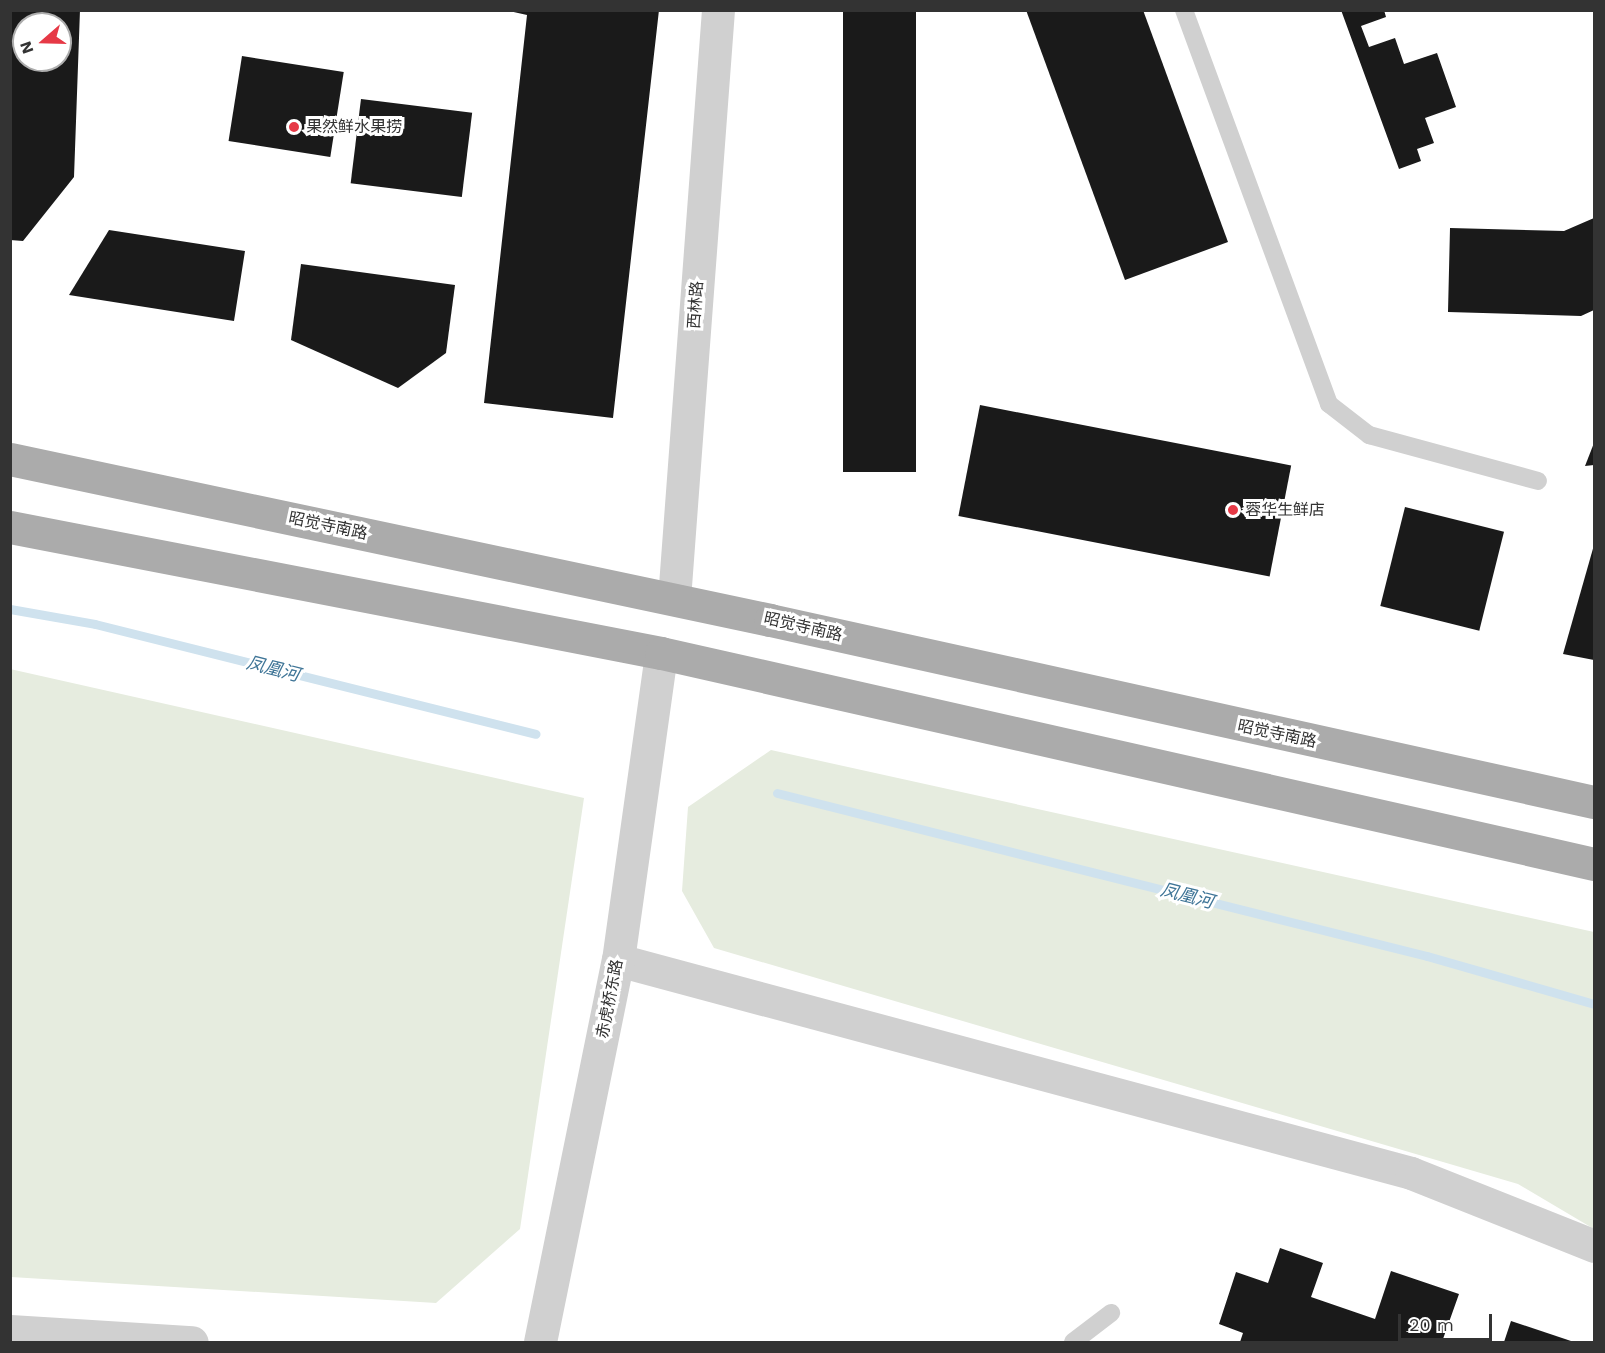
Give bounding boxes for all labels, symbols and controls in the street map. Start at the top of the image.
north arrow [12,12,72,72]
text: N [16,39,37,56]
place label: 果然鲜水果捞 [306,117,402,137]
marker: 果然鲜水果捞 [287,120,301,134]
street label: 西林路 [685,280,707,330]
place label: 蓉华生鲜店 [1245,500,1325,520]
marker: 蓉华生鲜店 [1226,503,1240,517]
street label: 昭觉寺南路 [287,508,369,544]
street label: 昭觉寺南路 [762,609,844,645]
water label: 凤凰河 [244,652,302,686]
street label: 昭觉寺南路 [1236,716,1318,752]
water label: 凤凰河 [1158,879,1216,913]
street label: 赤虎桥东路 [593,958,627,1040]
scale bar [1401,1302,1496,1340]
text: 20 m [1409,1314,1454,1335]

